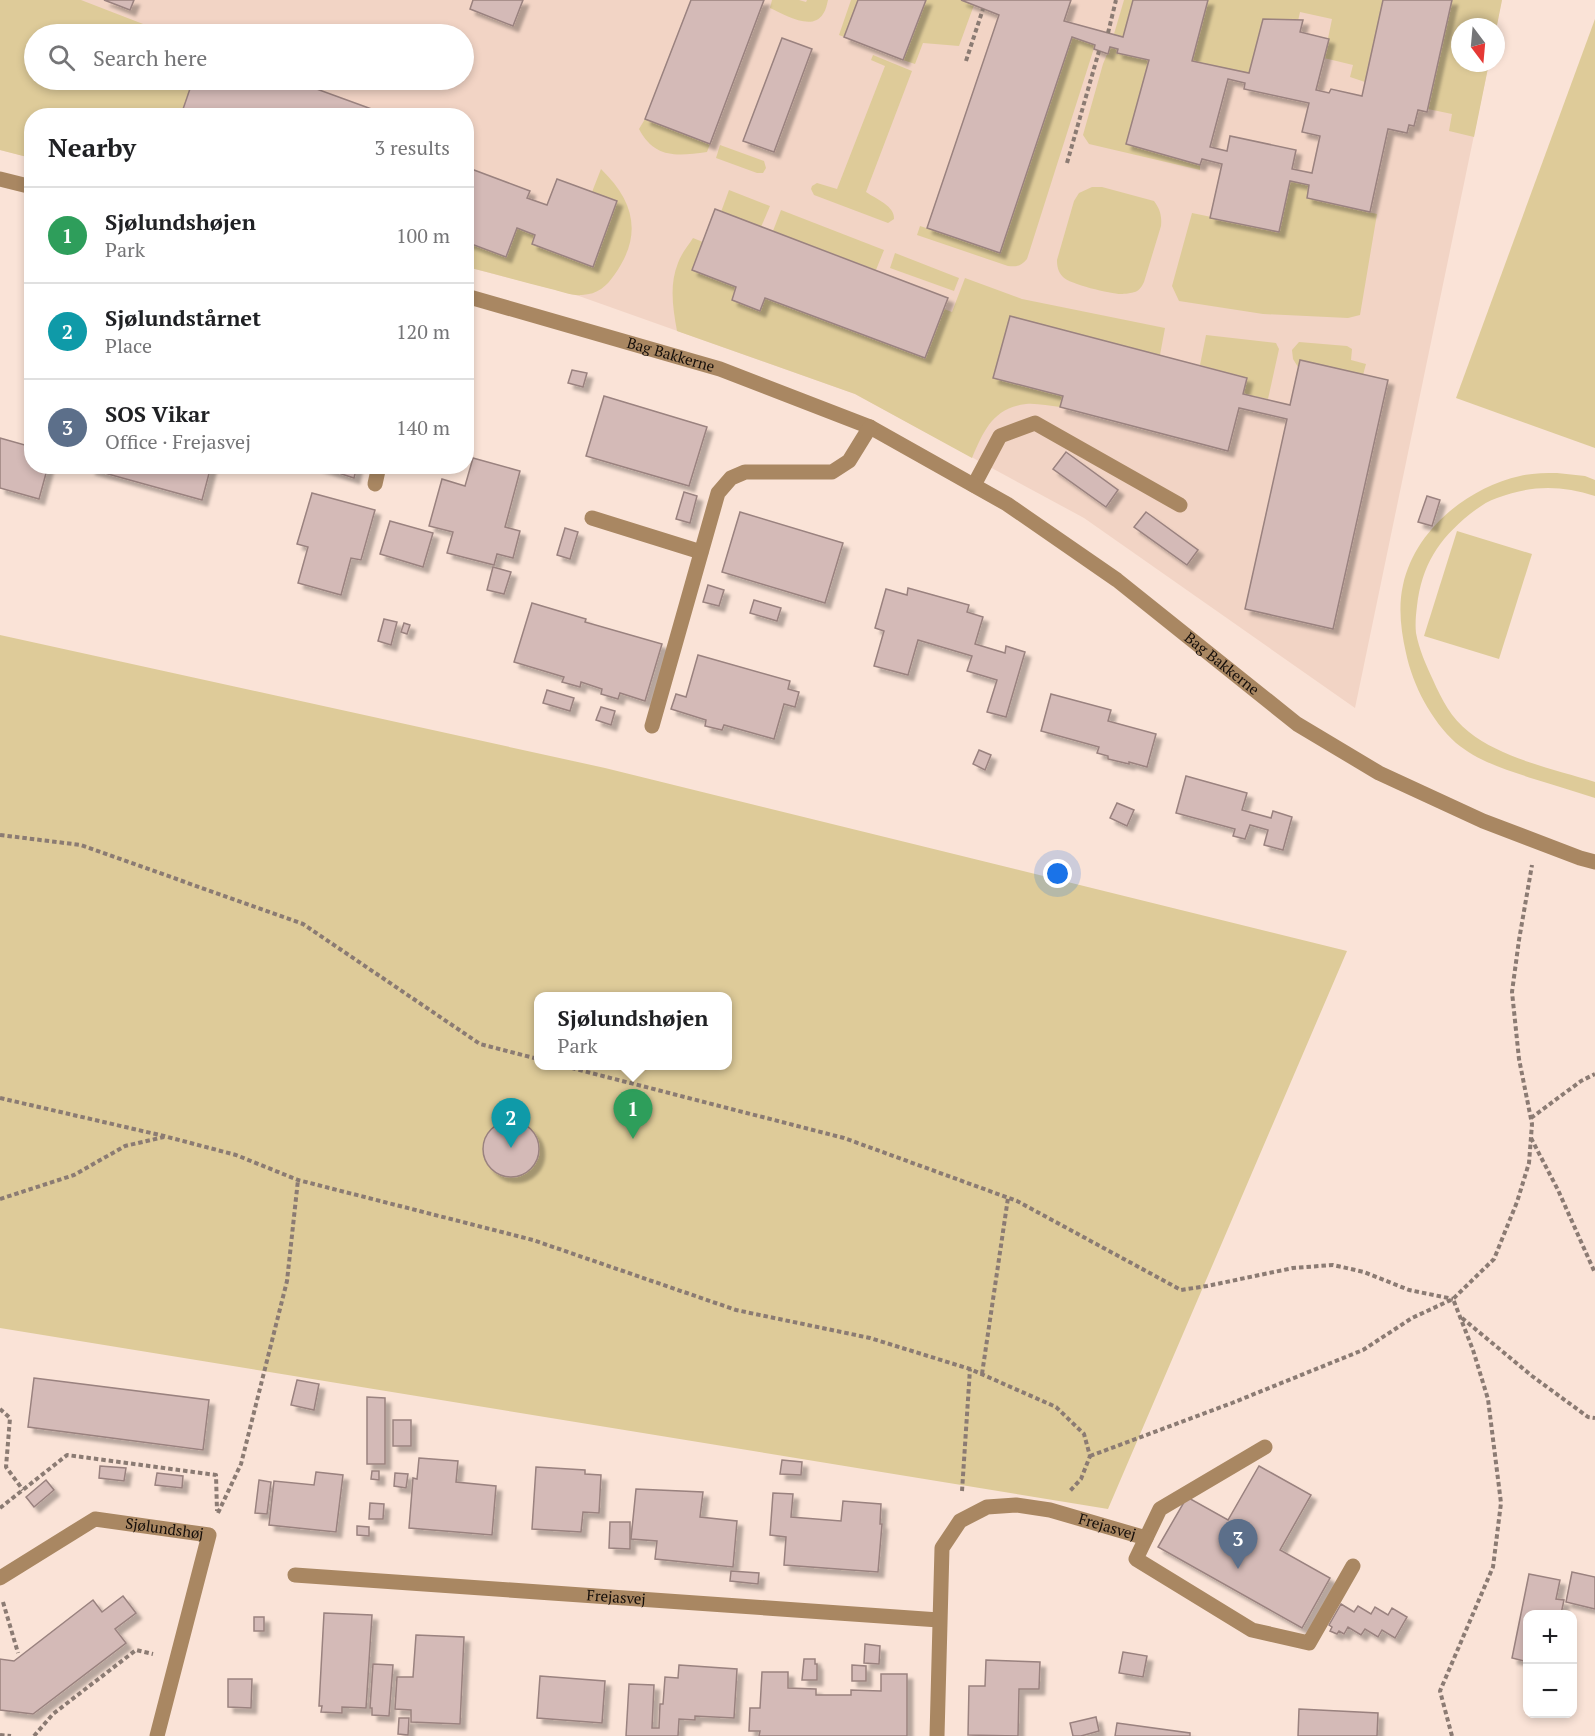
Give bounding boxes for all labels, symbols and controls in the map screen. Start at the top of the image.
north arrow [1451,18,1505,72]
search box [24,24,474,90]
icon: search [45,41,78,74]
text: Search here [93,43,207,72]
text: Nearby [48,130,136,164]
text: 3 results [375,134,450,161]
text: Sjølundshøjen [105,207,256,236]
text: 1 [62,222,73,249]
text: 100 m [396,222,450,249]
text: Park [105,236,145,263]
text: Sjølundstårnet [105,303,261,332]
text: 2 [62,318,73,345]
text: 120 m [396,318,450,345]
text: Place [105,332,152,359]
street label: Bag Bakkerne [625,332,717,376]
text: SOS Vikar [105,399,210,428]
text: 3 [62,414,73,441]
text: 140 m [396,414,450,441]
text: Office · Frejasvej [105,428,251,455]
street label: Bag Bakkerne [1181,627,1264,699]
your location [1043,859,1072,888]
popup [534,992,732,1070]
text: Sjølundshøjen [558,1003,708,1032]
text: Park [558,1032,598,1059]
pin: 1 [614,1090,652,1139]
pin: 2 [492,1098,530,1148]
street label: Frejasvej [1076,1508,1139,1544]
street label: Sjølundshøj [124,1512,205,1543]
pin: 3 [1218,1520,1258,1569]
street label: Frejasvej [586,1584,646,1608]
map controls [1523,1610,1577,1718]
button: + [1523,1610,1577,1664]
button: − [1523,1664,1577,1718]

